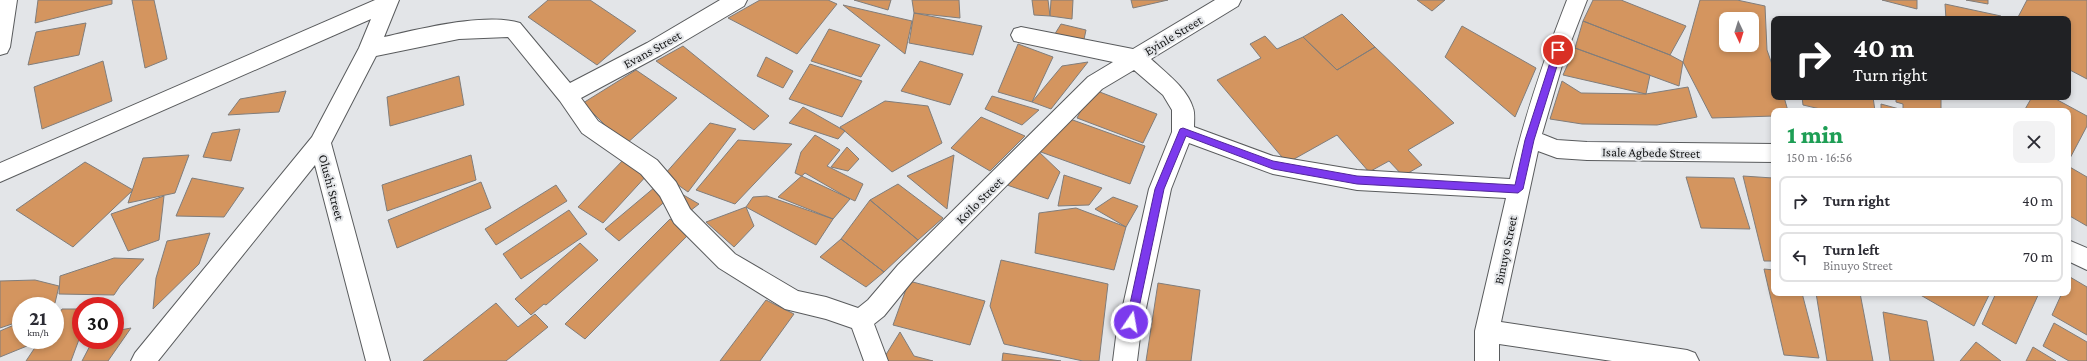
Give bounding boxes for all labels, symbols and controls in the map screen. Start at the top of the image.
street label: Eyinle Street [1141,12,1206,59]
north arrow [1719,12,1759,52]
map controls [1719,12,1759,52]
street label: Evans Street [621,27,684,71]
icon: right [1787,32,1839,84]
text: 40 m [1853,32,1914,63]
pin [1541,33,1575,67]
icon: arrive [1547,39,1569,61]
text: Turn right [1853,65,1927,85]
text: 1 min [1787,121,1843,148]
button: close [2013,121,2055,163]
street label: Isale Agbede Street [1602,144,1701,161]
text: 150 m · 16:56 [1787,150,1852,165]
street label: Olushi Street [316,153,348,222]
street label: Koilo Street [953,173,1006,227]
icon: right [1789,190,1811,212]
text: Turn right [1823,193,1890,209]
text: 40 m [2022,193,2053,209]
street label: Binuyo Street [1491,214,1520,286]
text: Turn left [1823,242,1879,258]
icon: left [1789,246,1811,268]
text: 70 m [2023,249,2053,265]
text: Binuyo Street [1823,258,1893,273]
speed limit sign: 30 [72,297,124,349]
position arrow [1110,301,1152,343]
text: 21 [29,307,47,329]
text: km/h [27,327,49,338]

